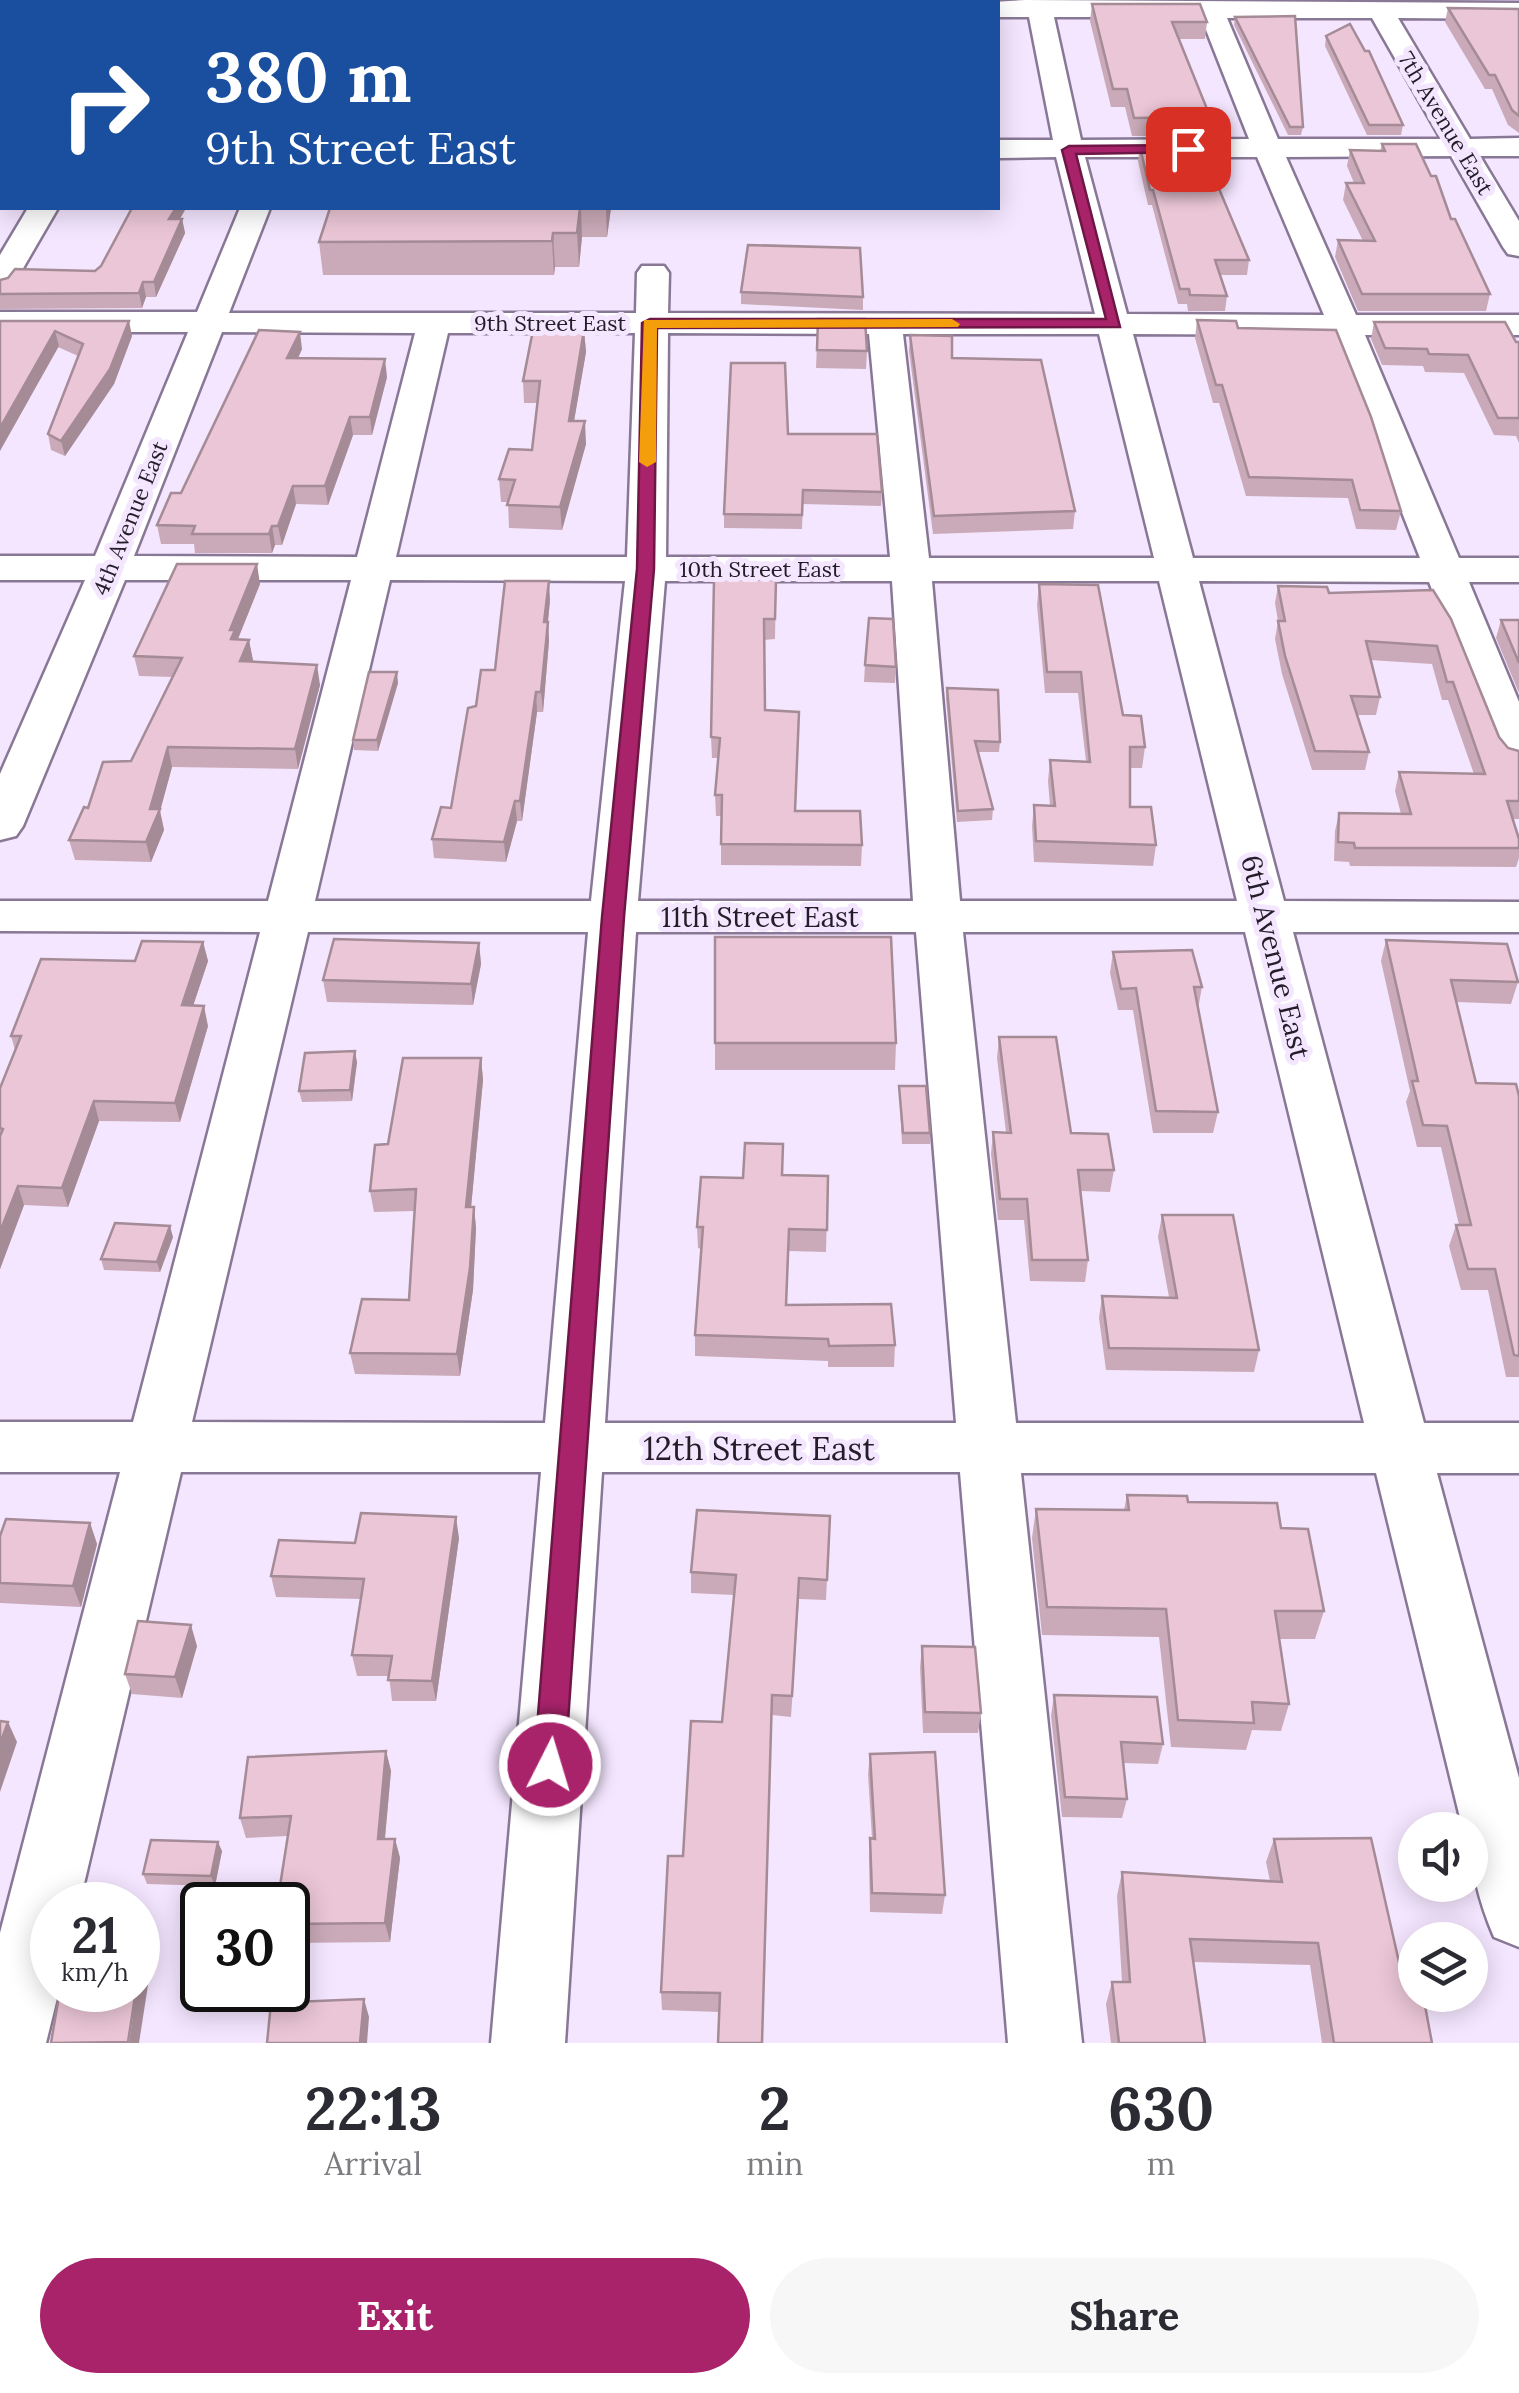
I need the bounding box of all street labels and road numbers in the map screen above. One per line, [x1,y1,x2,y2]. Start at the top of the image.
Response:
street label: 7th Avenue East [1392,46,1500,200]
street label: 9th Street East [474,309,627,337]
street label: 4th Avenue East [86,436,174,599]
street label: 10th Street East [679,555,841,583]
street label: 6th Avenue East [1233,851,1319,1063]
street label: 11th Street East [661,899,859,935]
street label: 12th Street East [643,1428,875,1469]

